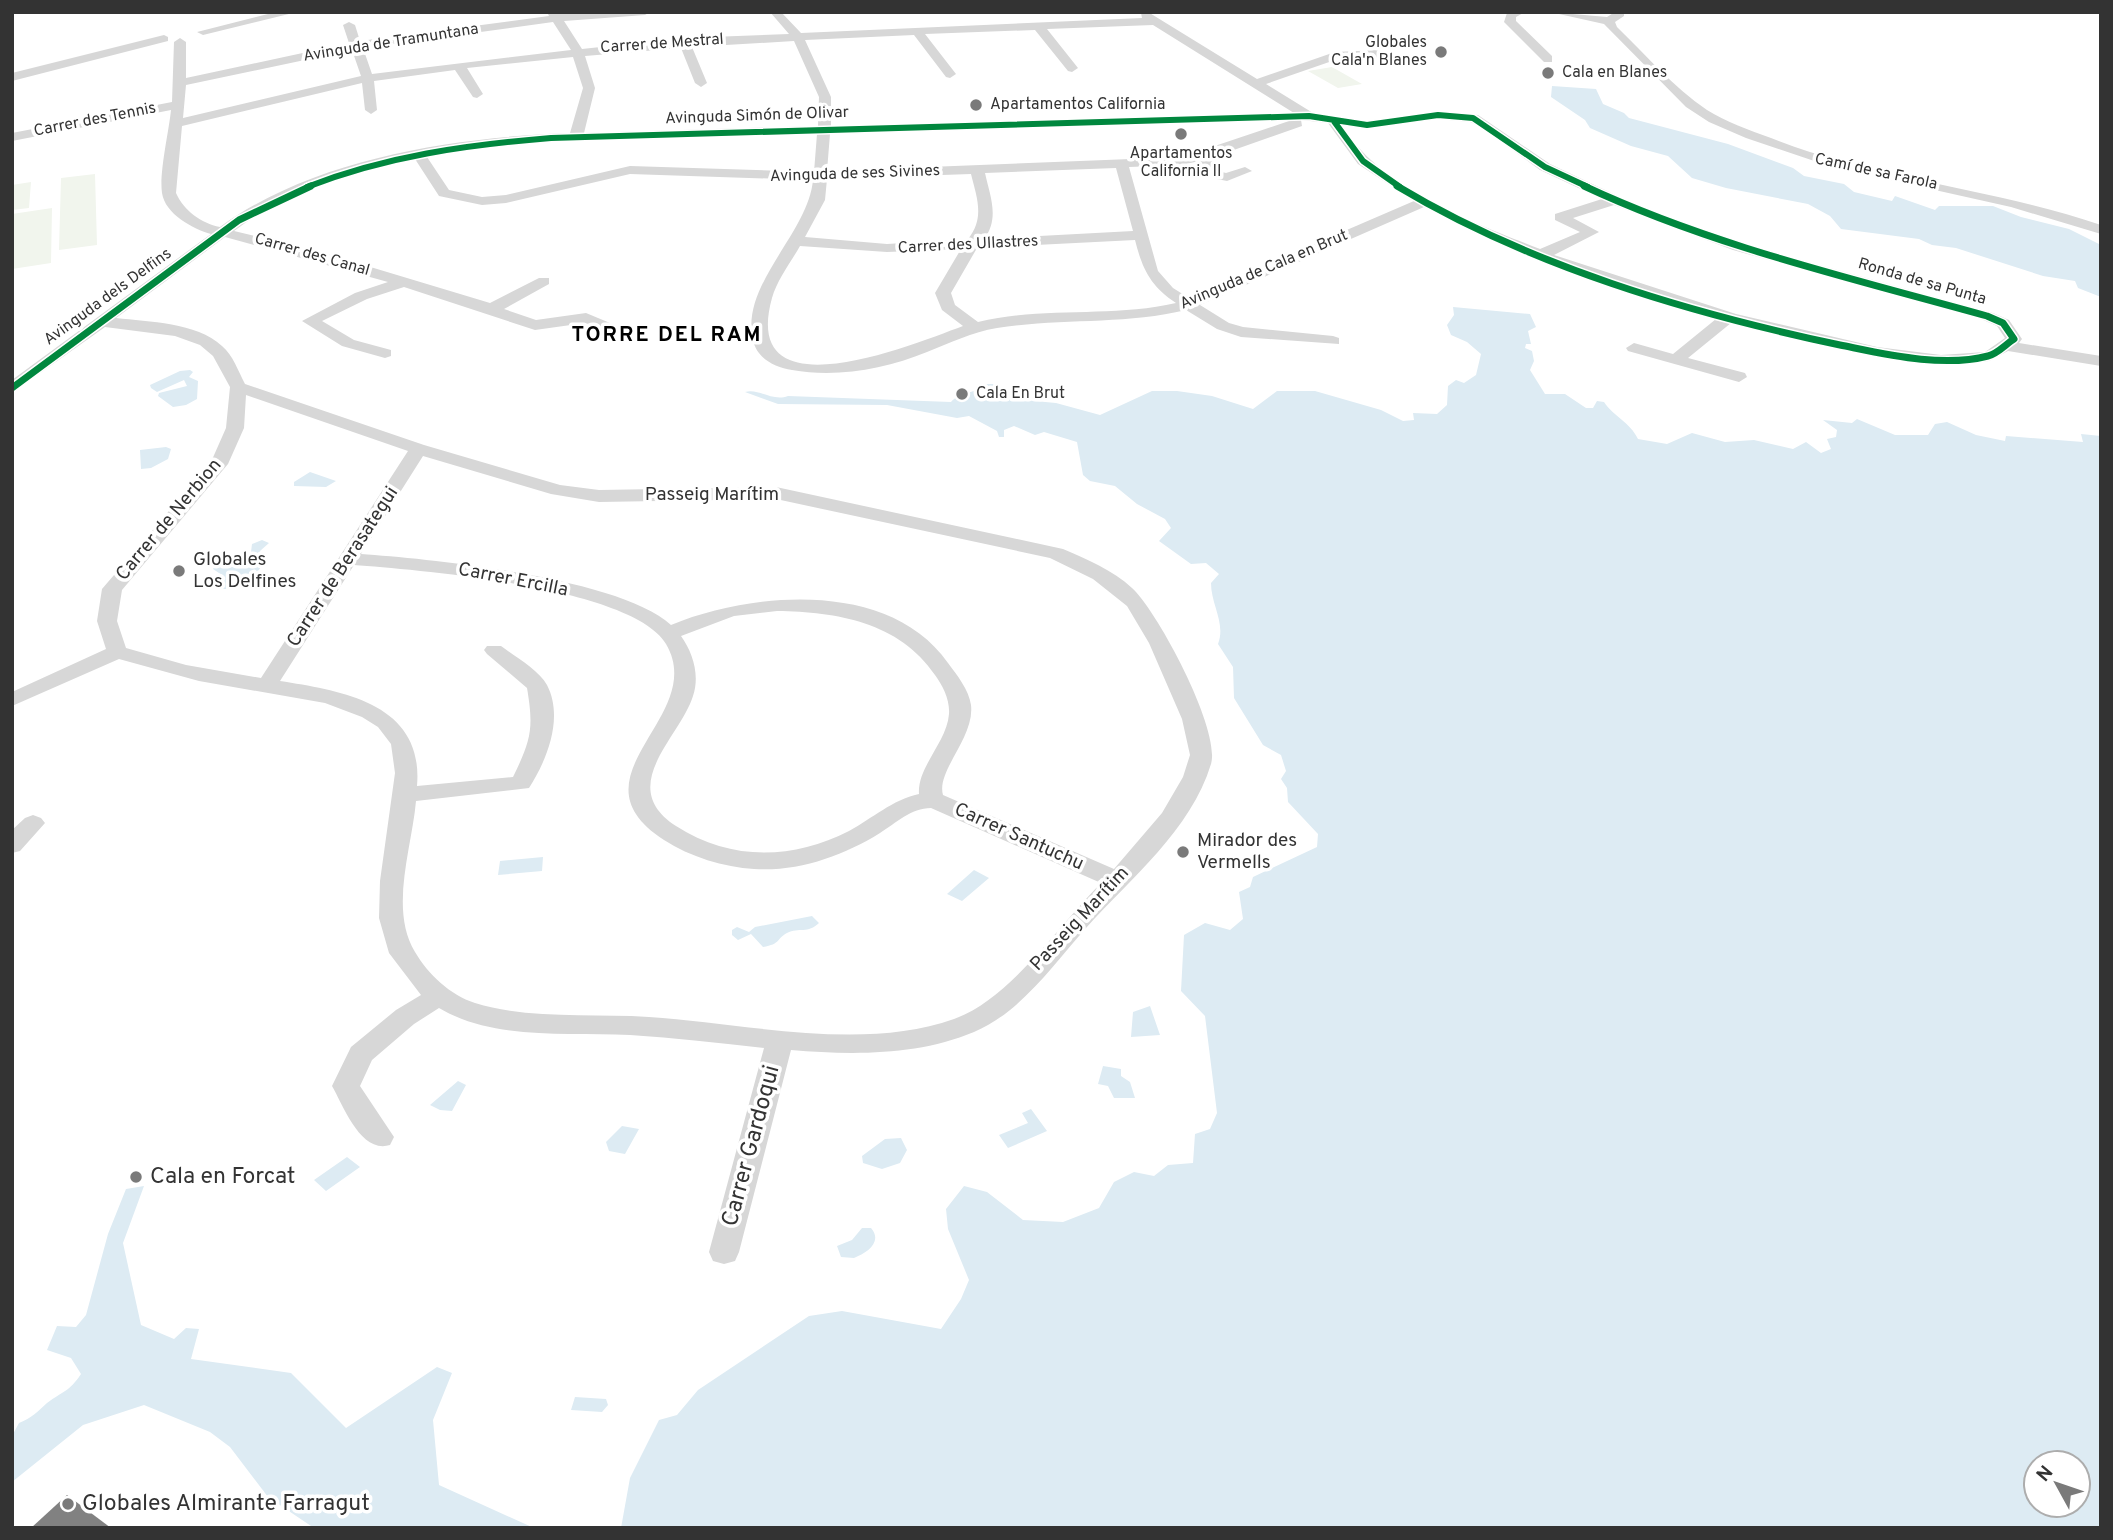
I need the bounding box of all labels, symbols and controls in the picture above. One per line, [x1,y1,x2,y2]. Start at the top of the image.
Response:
street label: Avinguda de Tramuntana [302,19,480,67]
street label: Carrer de Mestral [600,30,724,58]
place label: Globales Cala'n Blanes [1331,33,1427,71]
marker: Globales Cala'n Blanes [1433,44,1449,60]
place label: Cala en Blanes [1562,63,1667,83]
marker: Cala en Blanes [1540,65,1556,81]
place label: Apartamentos California [990,95,1165,115]
marker: Apartamentos California [968,97,984,113]
street label: Carrer des Tennis [32,98,158,142]
street label: Avinguda Simón de Olivar [665,103,849,129]
marker: Apartamentos California II [1173,126,1189,142]
place label: Apartamentos California II [1129,144,1233,182]
street label: Camí de sa Farola [1813,149,1939,195]
street label: Avinguda de ses Sivines [770,161,940,187]
street label: Avinguda de Cala en Brut [1177,226,1351,314]
street label: Carrer des Canal [252,229,372,281]
street label: Carrer des Ullastres [897,231,1039,259]
street label: Avinguda dels Delfins [40,244,176,350]
street label: Ronda de sa Punta [1856,254,1988,310]
district label: TORRE DEL RAM [571,322,763,349]
place label: Cala En Brut [976,384,1065,404]
marker: Cala En Brut [954,386,970,402]
street label: Carrer de Nerbion [111,454,227,586]
street label: Carrer de Berasategui [282,482,404,652]
street label: Passeig Marítim [645,483,779,507]
place label: Globales Los Delfines [193,548,296,594]
street label: Carrer Ercilla [456,558,570,602]
marker: Globales Los Delfines [171,563,187,579]
street label: Carrer Santuchu [951,798,1087,876]
place label: Mirador des Vermells [1197,829,1297,875]
marker: Mirador des Vermells [1175,844,1191,860]
street label: Passeig Marítim [1025,862,1135,976]
street label: Carrer Gardoqui [717,1062,787,1230]
place label: Cala en Forcat [150,1163,295,1192]
marker: Cala en Forcat [128,1169,144,1185]
north arrow [2022,1449,2092,1519]
text: N [2032,1461,2059,1487]
place label: Globales Almirante Farragut [82,1490,370,1519]
marker: Globales Almirante Farragut [60,1496,76,1512]

